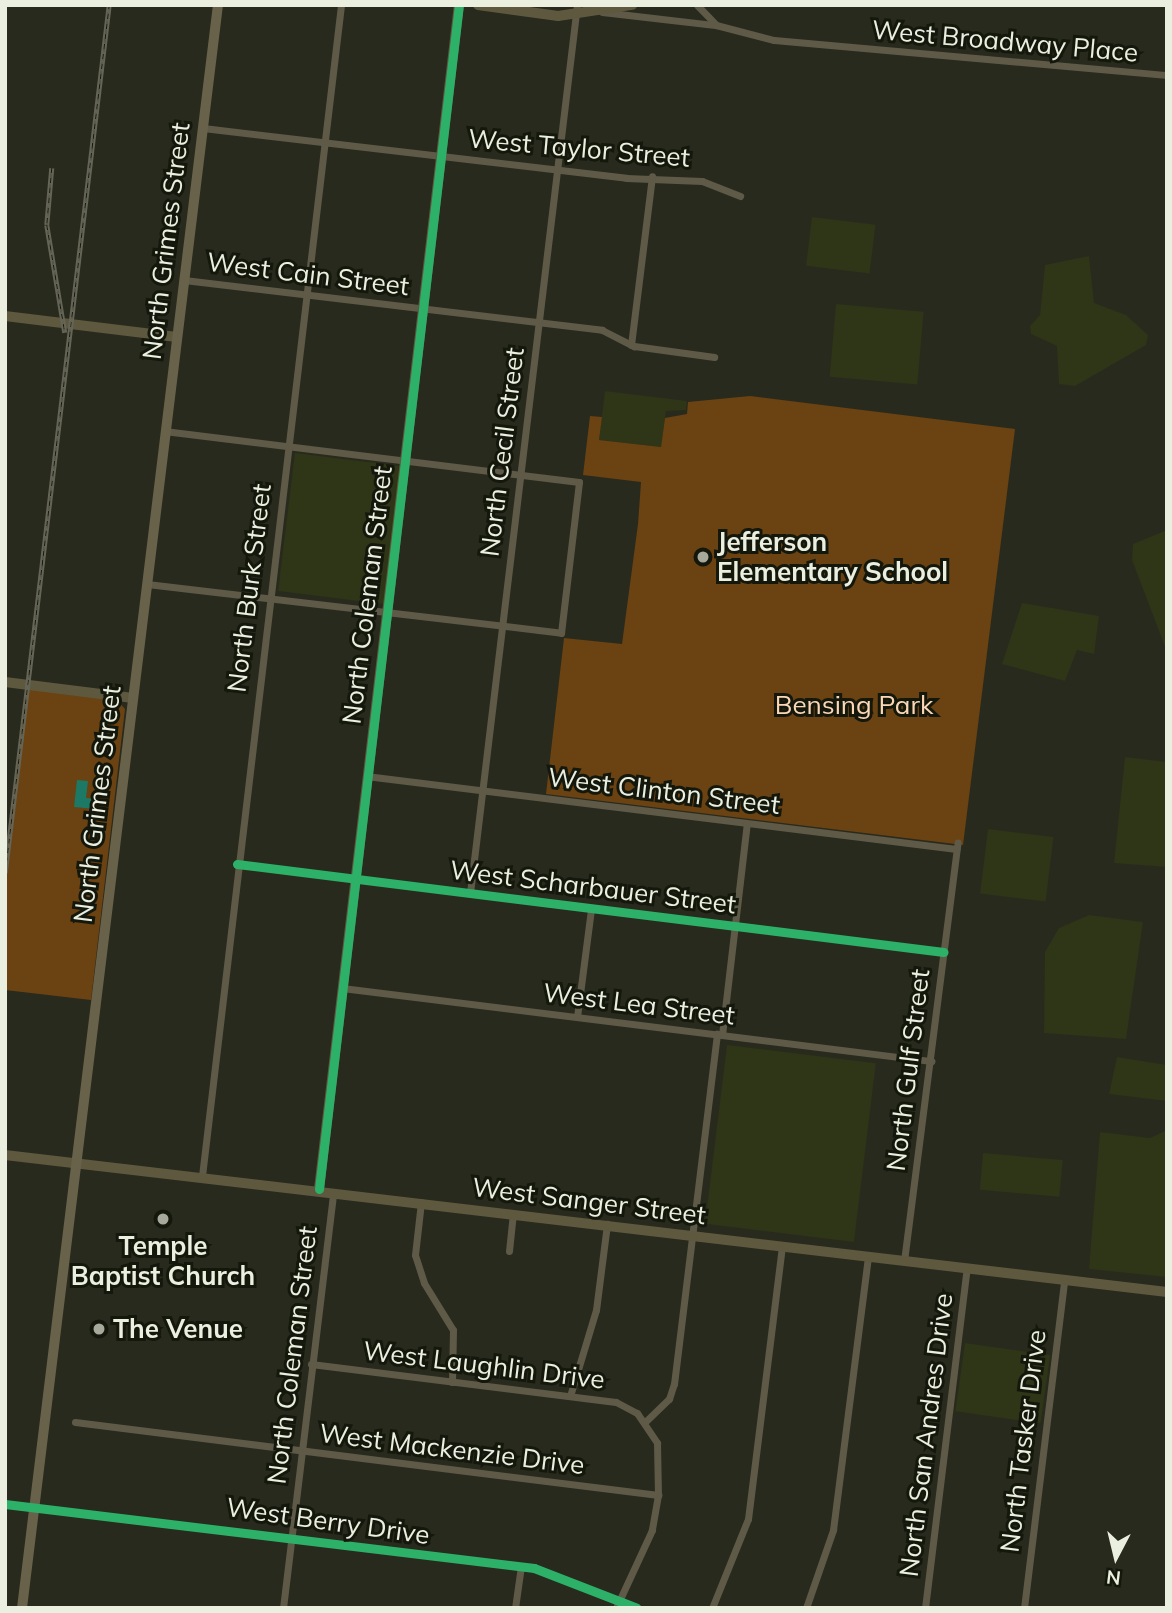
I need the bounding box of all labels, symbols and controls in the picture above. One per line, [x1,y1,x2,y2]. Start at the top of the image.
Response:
street label: West Broadway Place [871,14,1139,68]
street label: North Grimes Street [136,121,196,361]
street label: West Taylor Street [467,123,691,173]
street label: West Cain Street [205,246,411,302]
street label: North Cecil Street [474,346,530,558]
street label: North Coleman Street [336,464,398,726]
street label: North Burk Street [221,482,277,694]
place label: Jefferson Elementary School [717,526,948,588]
marker: Jefferson Elementary School [695,549,711,565]
street label: North Grimes Street [67,684,127,924]
park label: Bensing Park [775,689,933,721]
street label: West Clinton Street [546,761,782,821]
street label: West Scharbauer Street [448,854,738,920]
street label: North Gulf Street [880,967,936,1173]
street label: West Lea Street [541,977,737,1031]
street label: West Sanger Street [470,1171,708,1231]
marker: Temple Baptist Church [155,1211,171,1227]
street label: North Coleman Street [261,1224,323,1486]
place label: Temple Baptist Church [71,1230,255,1292]
street label: North San Andres Drive [893,1292,959,1578]
place label: The Venue [113,1313,243,1345]
marker: The Venue [91,1321,107,1337]
street label: North Tasker Drive [994,1328,1052,1554]
street label: West Laughlin Drive [361,1335,607,1395]
street label: West Mackenzie Drive [318,1417,586,1481]
street label: West Berry Drive [224,1491,432,1551]
north arrow [1081,1522,1151,1592]
text: N [1105,1565,1122,1591]

